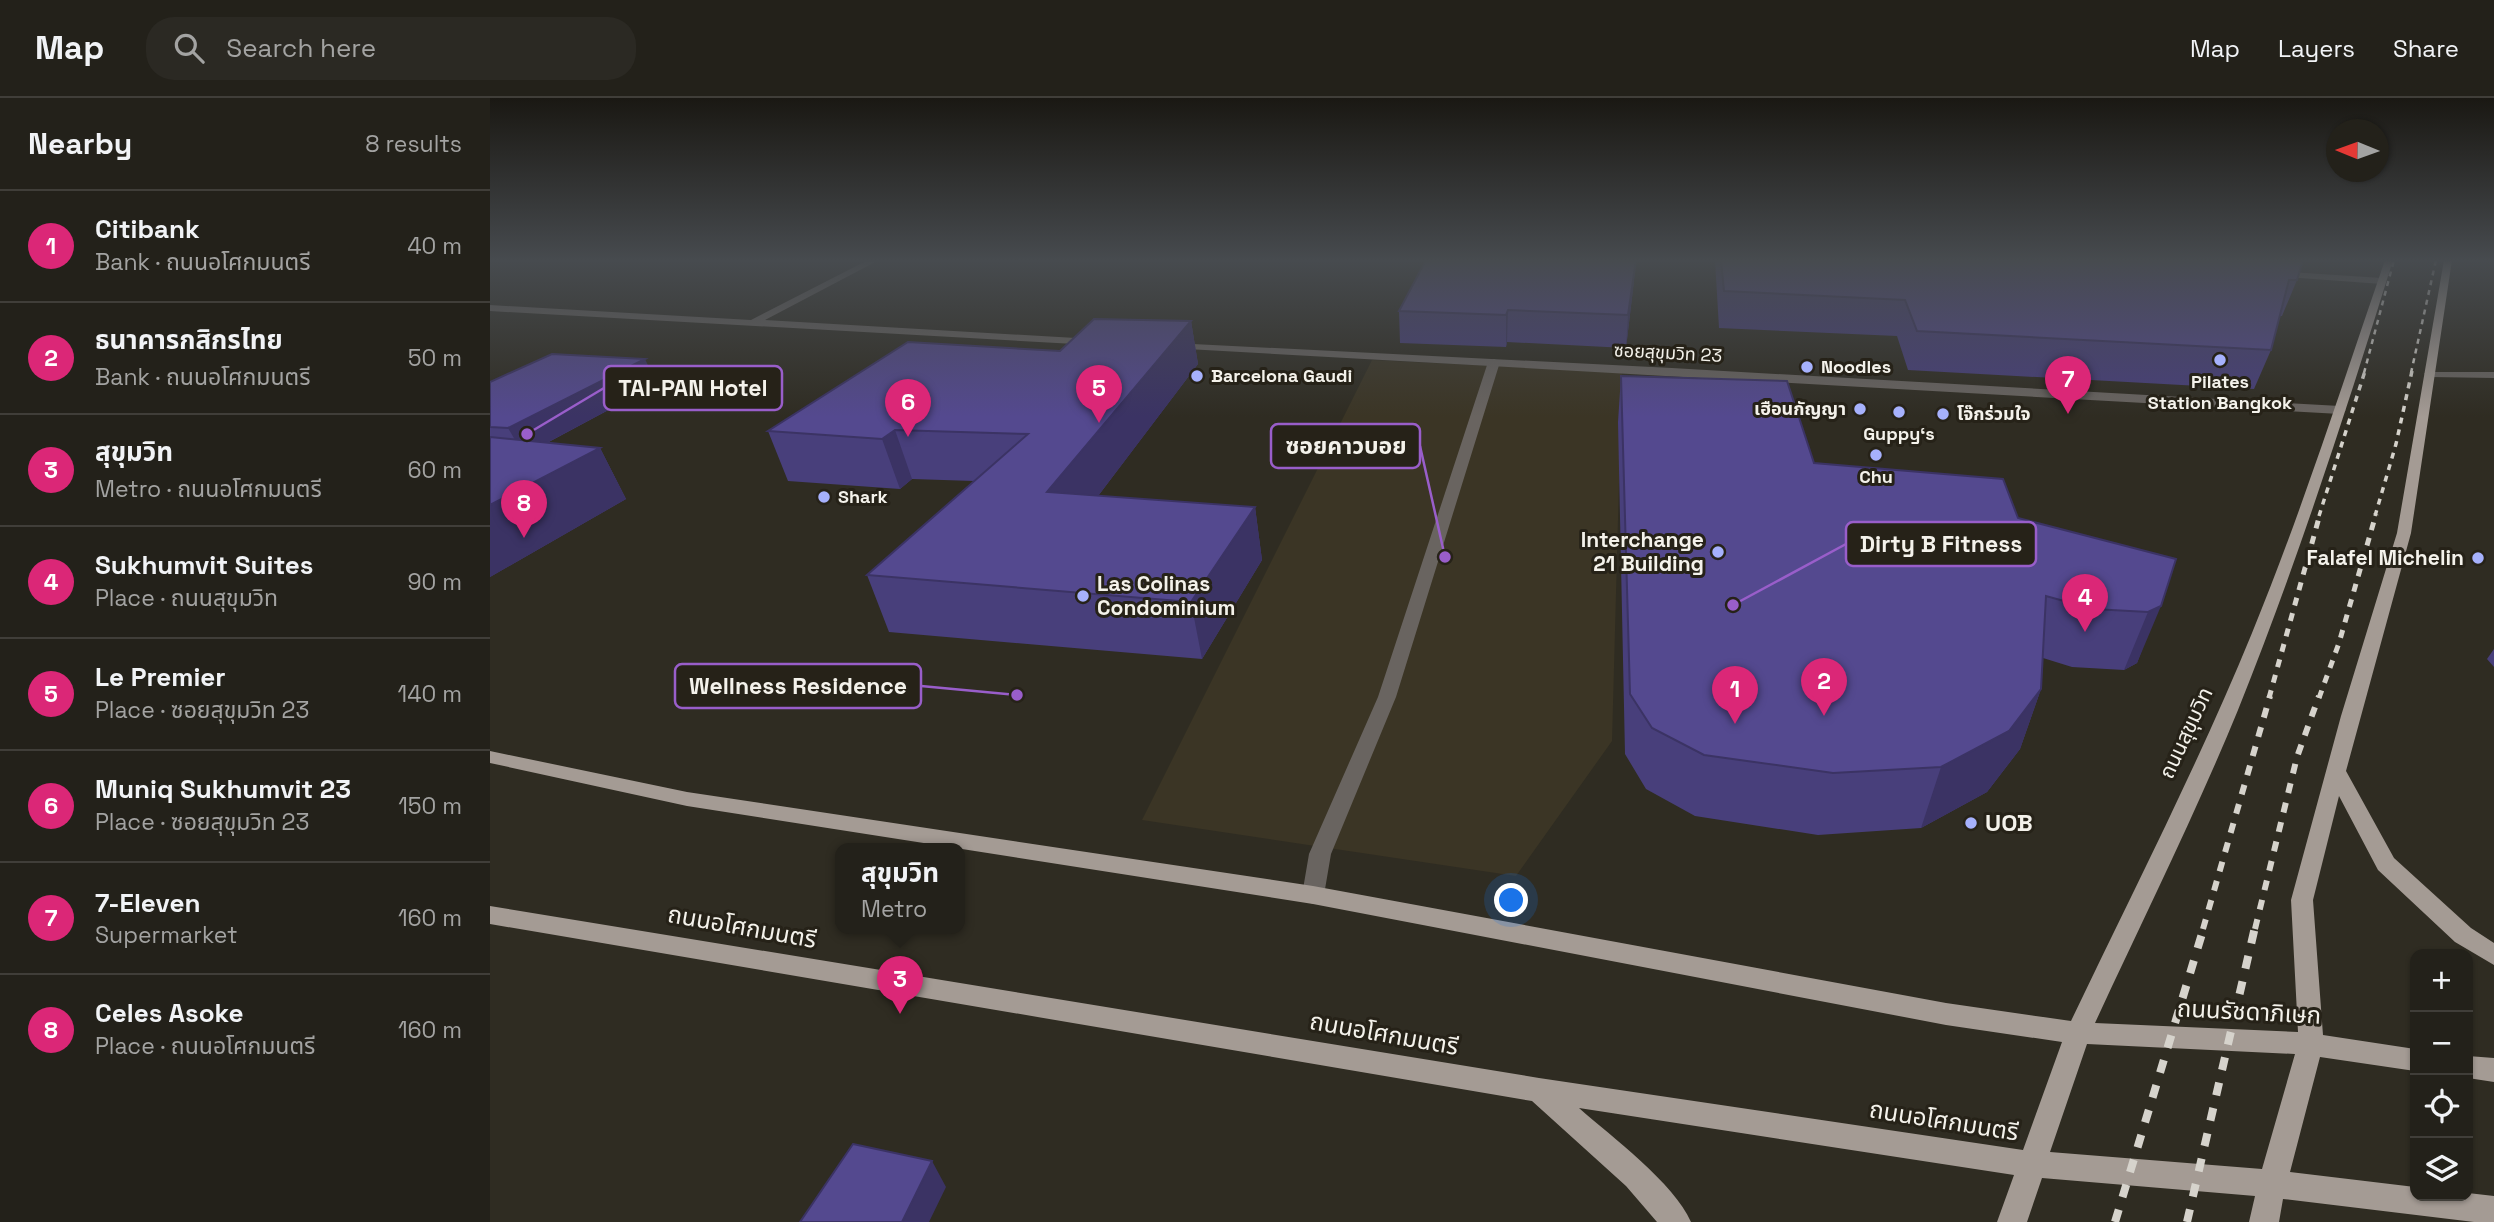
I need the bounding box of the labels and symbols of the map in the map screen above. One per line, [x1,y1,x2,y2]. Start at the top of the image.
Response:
north arrow [2326,119,2389,182]
street label: ซอยสุขุมวิท 23 [1613,338,1723,367]
marker: Pilates Station Bangkok [2212,352,2228,368]
place label: Noodles [1821,355,1891,378]
pin: 7 [2045,356,2091,414]
marker: Noodles [1799,359,1815,375]
place label: Barcelona Gaudi [1211,364,1352,387]
pin: 5 [1076,365,1122,423]
callout: TAI-PAN Hotel [604,366,782,410]
marker: Barcelona Gaudi [1189,368,1205,384]
place label: Pilates Station Bangkok [2148,370,2292,414]
text: TAI-PAN Hotel [618,373,768,403]
pin: 6 [885,379,931,437]
place label: เฮือนกัญญา [1754,397,1846,420]
marker: เฮือนกัญญา [1852,401,1868,417]
place label: โจ๊กร่วมใจ [1957,402,2031,425]
marker: Guppy‘s [1891,404,1907,420]
marker: โจ๊กร่วมใจ [1935,406,1951,422]
place label: Guppy‘s [1863,422,1935,445]
callout: ซอยคาวบอย [1271,424,1420,468]
text: ซอยคาวบอย [1285,431,1407,461]
marker: Chu [1868,447,1884,463]
place label: Chu [1859,465,1893,488]
pin: 8 [501,480,547,538]
place label: Shark [838,485,888,508]
marker: Shark [816,489,832,505]
callout: Dirty B Fitness [1846,522,2036,566]
place label: Interchange 21 Building [1581,526,1704,577]
text: Dirty B Fitness [1860,529,2022,559]
marker: Interchange 21 Building [1710,544,1726,560]
place label: Falafel Michelin [2306,544,2464,571]
marker: Falafel Michelin [2470,550,2486,566]
place label: Las Colinas Condominium [1097,570,1235,621]
pin: 4 [2062,574,2108,632]
marker: Las Colinas Condominium [1075,588,1091,604]
pin: 2 [1801,658,1847,716]
callout: Wellness Residence [675,664,921,708]
pin: 1 [1712,666,1758,724]
text: Wellness Residence [689,671,907,701]
street label: ถนนสุขุมวิท [2153,683,2218,783]
place label: UOB [1985,807,2033,838]
marker: UOB [1963,815,1979,831]
your location [1494,883,1528,917]
street label: ถนนอโศกมนตรี [665,898,819,955]
pin: 3 [877,956,923,1014]
street label: ถนนรัชดาภิเษก [2176,992,2322,1031]
street label: ถนนอโศกมนตรี [1307,1005,1461,1062]
street label: ถนนอโศกมนตรี [1867,1093,2021,1148]

